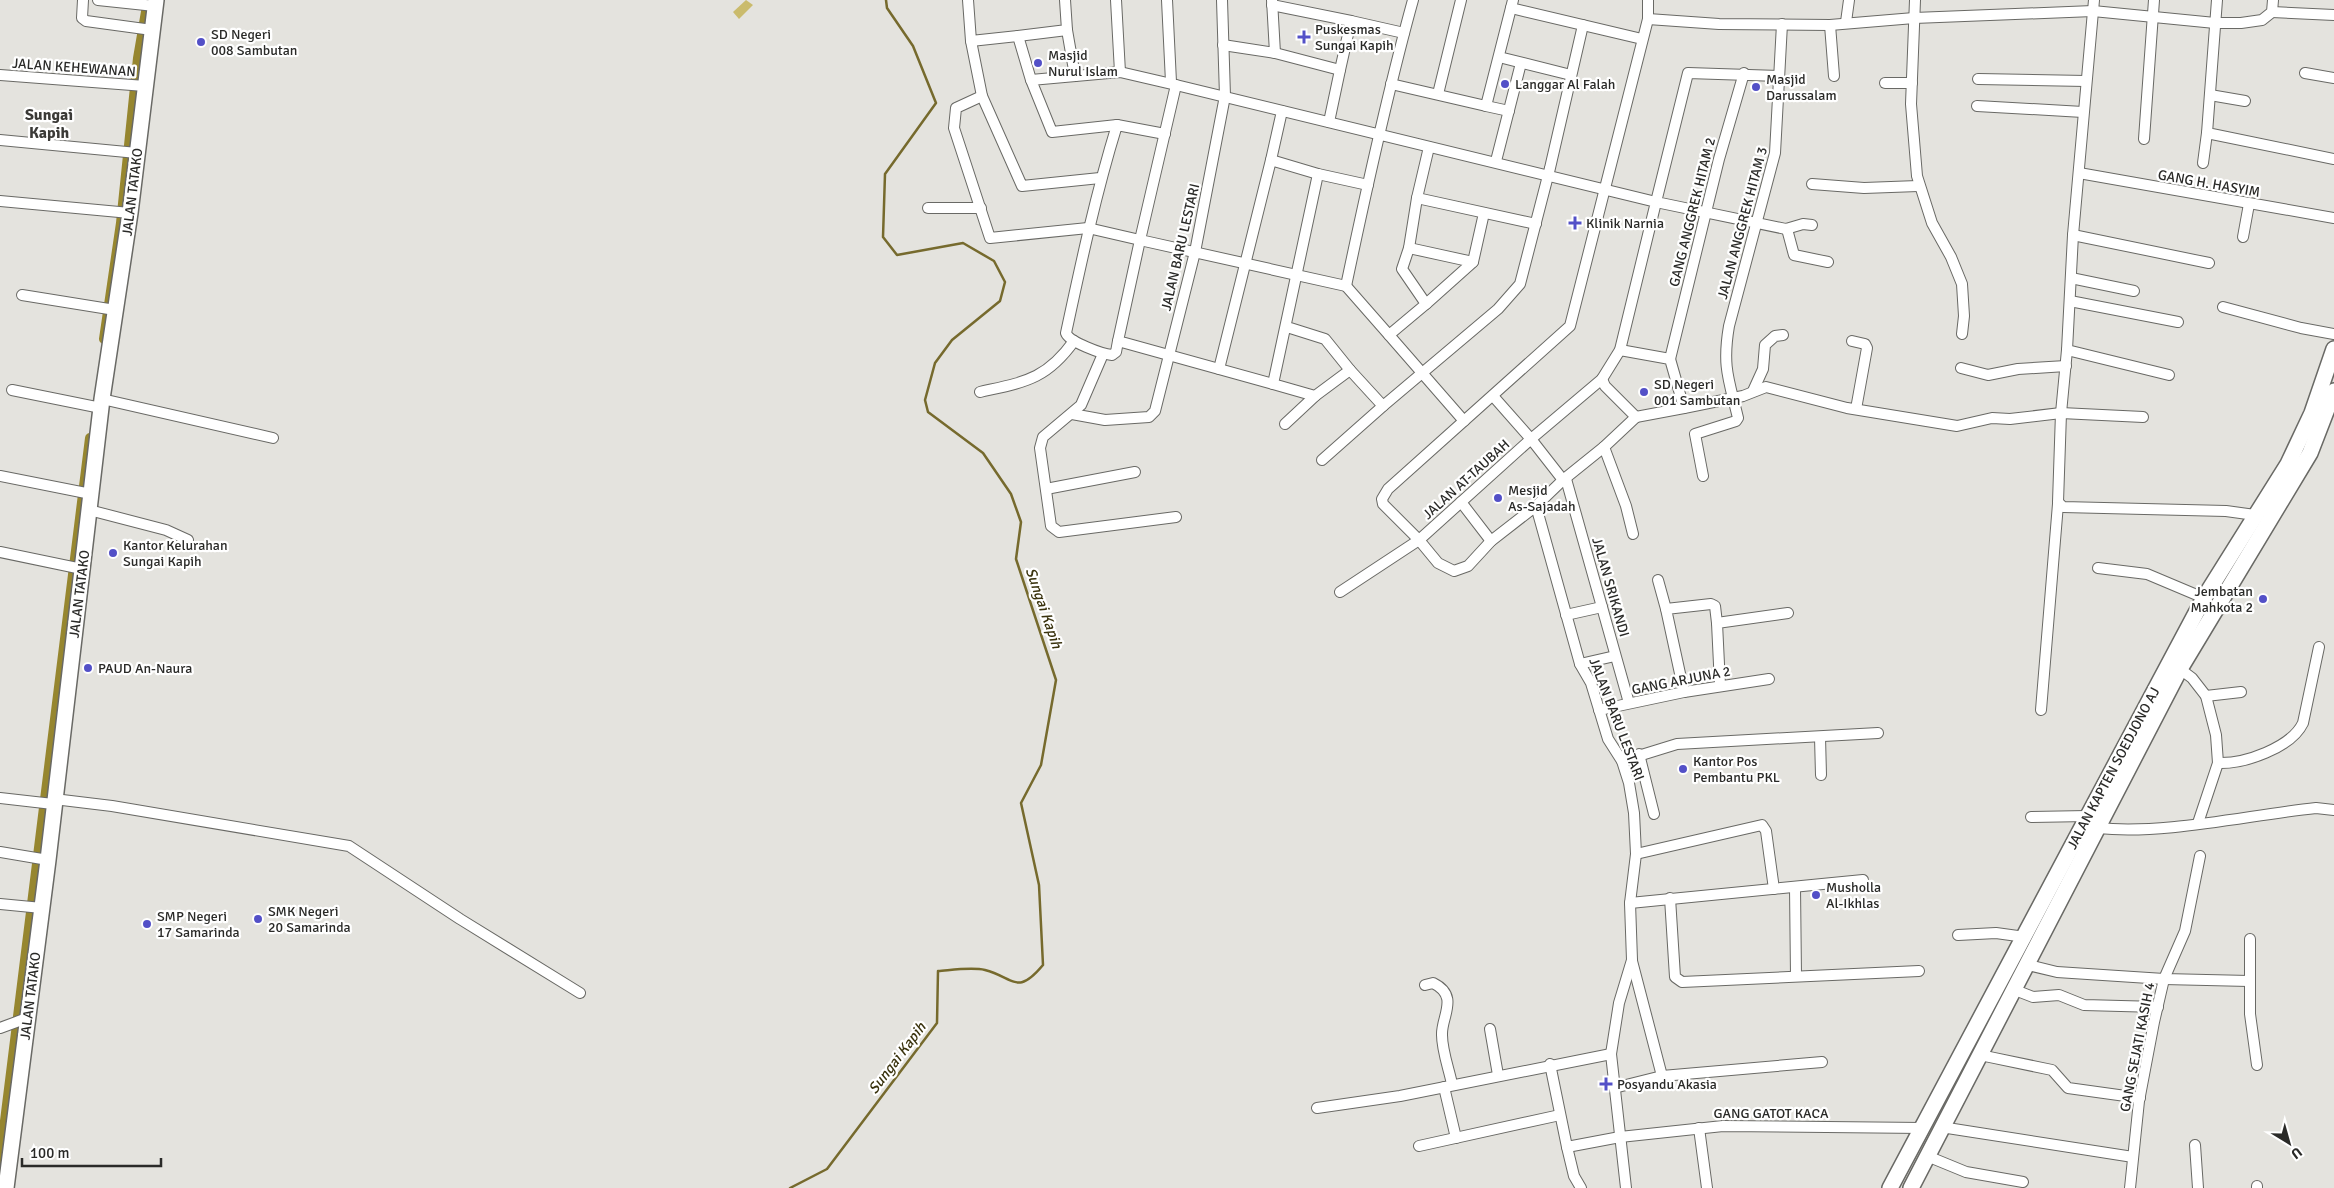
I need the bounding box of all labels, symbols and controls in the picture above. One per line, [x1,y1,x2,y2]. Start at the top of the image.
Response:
place label: Puskesmas Sungai Kapih [1315,21,1394,54]
place label: SD Negeri 008 Sambutan [211,26,297,59]
marker: Puskesmas Sungai Kapih [1297,30,1311,44]
marker: SD Negeri 008 Sambutan [195,36,207,48]
place label: Masjid Nurul Islam [1048,47,1118,80]
street label: JALAN KEHEWANAN [11,55,137,80]
marker: Masjid Nurul Islam [1032,57,1044,69]
place label: Masjid Darussalam [1766,71,1837,104]
place label: Langgar Al Falah [1515,76,1615,93]
marker: Langgar Al Falah [1499,78,1511,90]
marker: Masjid Darussalam [1750,81,1762,93]
district label: Sungai Kapih [25,105,73,143]
street label: GANG ANGGREK HITAM 2 [1666,136,1719,288]
street label: JALAN ANGGREK HITAM 3 [1714,145,1771,301]
street label: JALAN TATAKO [119,147,146,237]
street label: GANG H. HASYIM [2156,166,2261,201]
street label: JALAN BARU LESTARI [1158,182,1203,312]
place label: Klinik Narnia [1586,215,1664,232]
marker: Klinik Narnia [1568,216,1582,230]
place label: SD Negeri 001 Sambutan [1654,376,1740,409]
marker: SD Negeri 001 Sambutan [1638,386,1650,398]
street label: JALAN AT-TAUBAH [1419,436,1513,523]
place label: Mesjid As-Sajadah [1508,482,1576,515]
marker: Mesjid As-Sajadah [1492,492,1504,504]
street label: JALAN SRIKANDI [1588,535,1633,639]
place label: Kantor Kelurahan Sungai Kapih [123,537,228,570]
marker: Kantor Kelurahan Sungai Kapih [107,547,119,559]
street label: JALAN TATAKO [66,549,93,639]
water label: Sungai Kapih [1022,565,1067,652]
place label: Jembatan Mahkota 2 [2190,583,2253,616]
marker: Jembatan Mahkota 2 [2257,593,2269,605]
street label: JALAN BARU LESTARI [1585,655,1648,783]
place label: PAUD An-Naura [98,660,192,677]
marker: PAUD An-Naura [82,662,94,674]
street label: GANG ARJUNA 2 [1630,663,1732,698]
street label: JALAN KAPTEN SOEDJONO AJ [2063,684,2163,852]
place label: Kantor Pos Pembantu PKL [1693,753,1780,786]
marker: Kantor Pos Pembantu PKL [1677,763,1689,775]
place label: Musholla Al-Ikhlas [1826,879,1881,912]
marker: Musholla Al-Ikhlas [1810,889,1822,901]
place label: SMK Negeri 20 Samarinda [268,903,351,936]
place label: SMP Negeri 17 Samarinda [157,908,240,941]
marker: SMK Negeri 20 Samarinda [252,913,264,925]
marker: SMP Negeri 17 Samarinda [141,918,153,930]
street label: JALAN TATAKO [17,951,44,1041]
street label: GANG SEJATI KASIH 4 [2117,980,2158,1113]
water label: Sungai Kapih [864,1018,930,1097]
place label: Posyandu Akasia [1617,1076,1717,1093]
marker: Posyandu Akasia [1599,1077,1613,1091]
street label: GANG GATOT KACA [1714,1105,1829,1122]
north arrow [2264,1118,2314,1168]
scale bar [22,1136,161,1168]
text: U [2288,1143,2305,1163]
text: 100 m [30,1144,70,1162]

